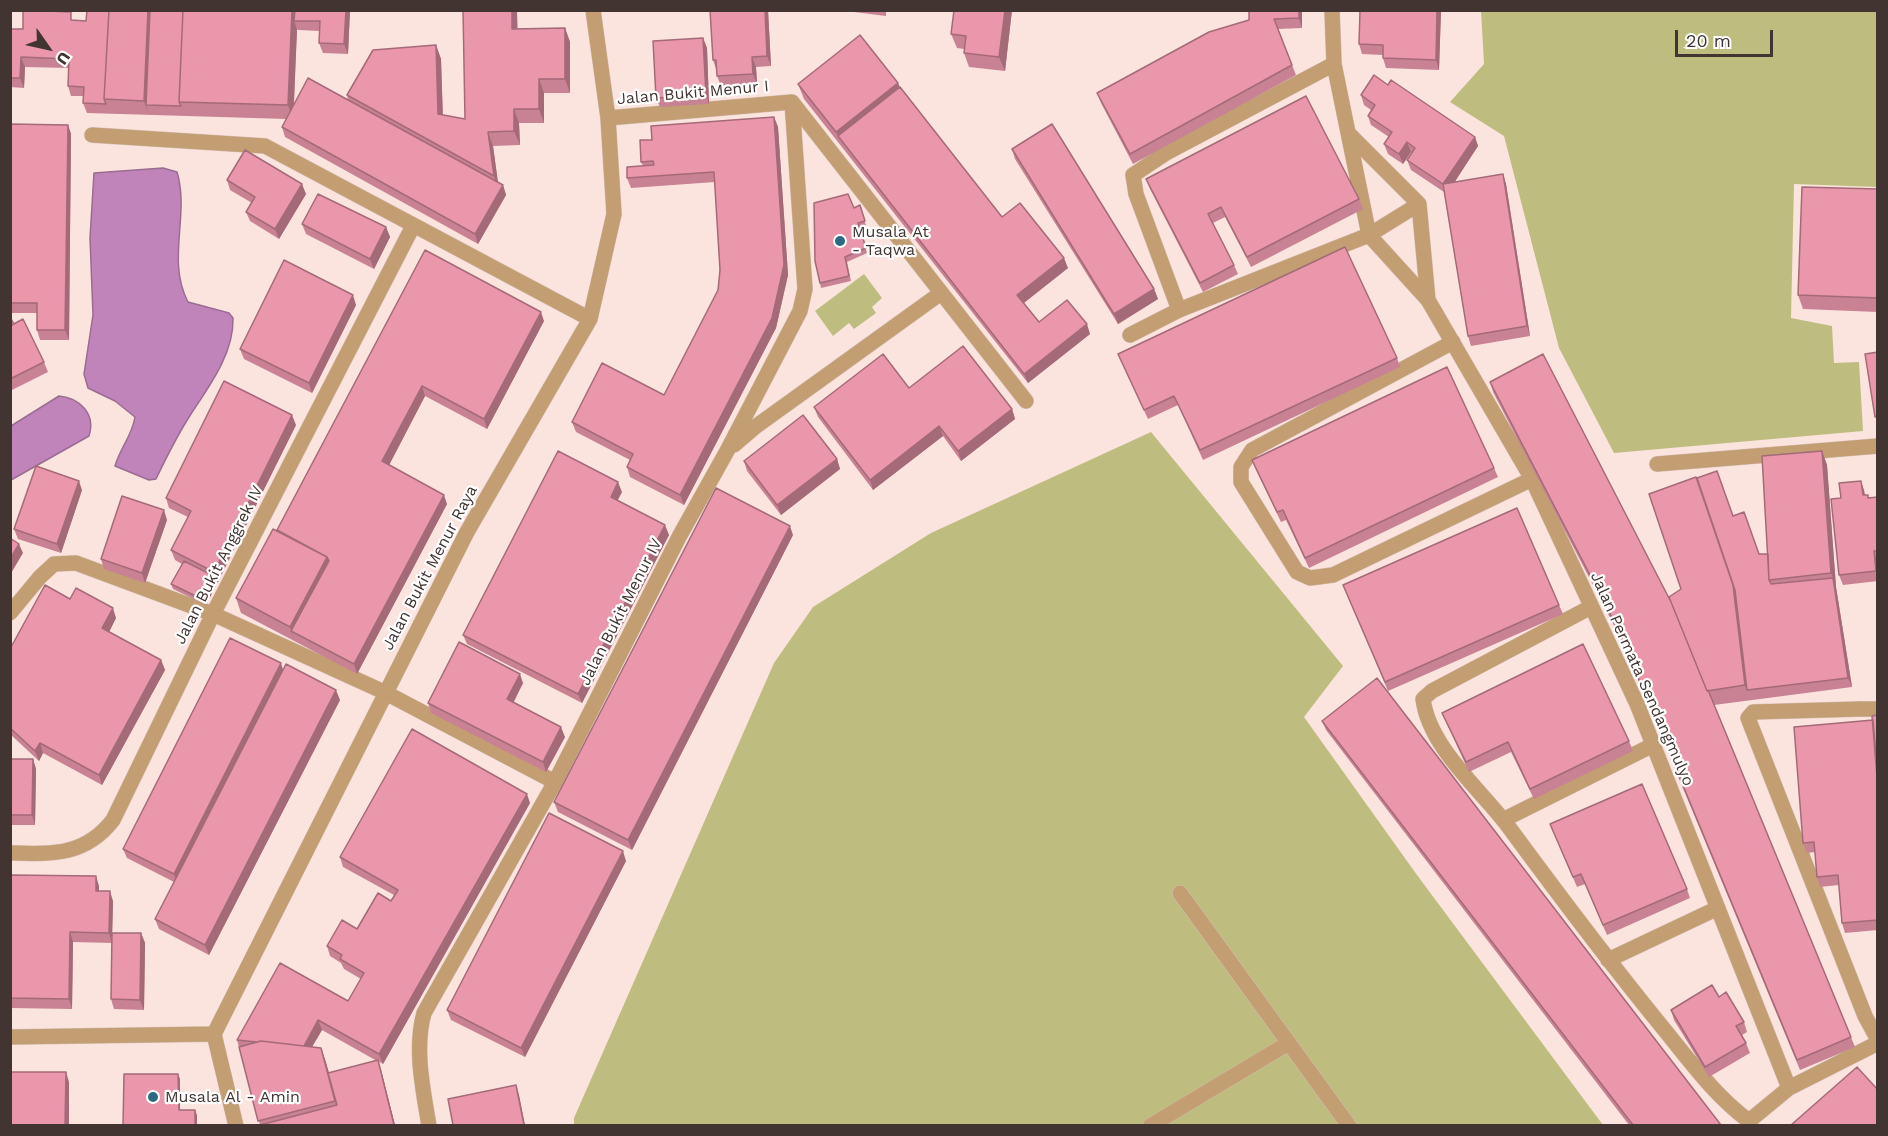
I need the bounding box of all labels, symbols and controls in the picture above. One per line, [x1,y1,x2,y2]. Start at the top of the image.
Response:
north arrow [18,18,78,78]
scale bar [1678,18,1776,56]
text: 20 m [1686,30,1731,51]
text: U [52,48,74,68]
street label: Jalan Bukit Menur I [616,77,770,109]
place label: Musala At - Taqwa [852,222,929,260]
marker: Musala At - Taqwa [833,234,847,248]
street label: Jalan Bukit Anggrek IV [171,482,267,648]
street label: Jalan Bukit Menur Raya [378,482,482,654]
street label: Jalan Bukit Menur IV [576,535,666,689]
street label: Jalan Permata Sendangmulyo [1586,569,1698,789]
place label: Musala Al - Amin [165,1087,300,1107]
marker: Musala Al - Amin [146,1090,160,1104]

